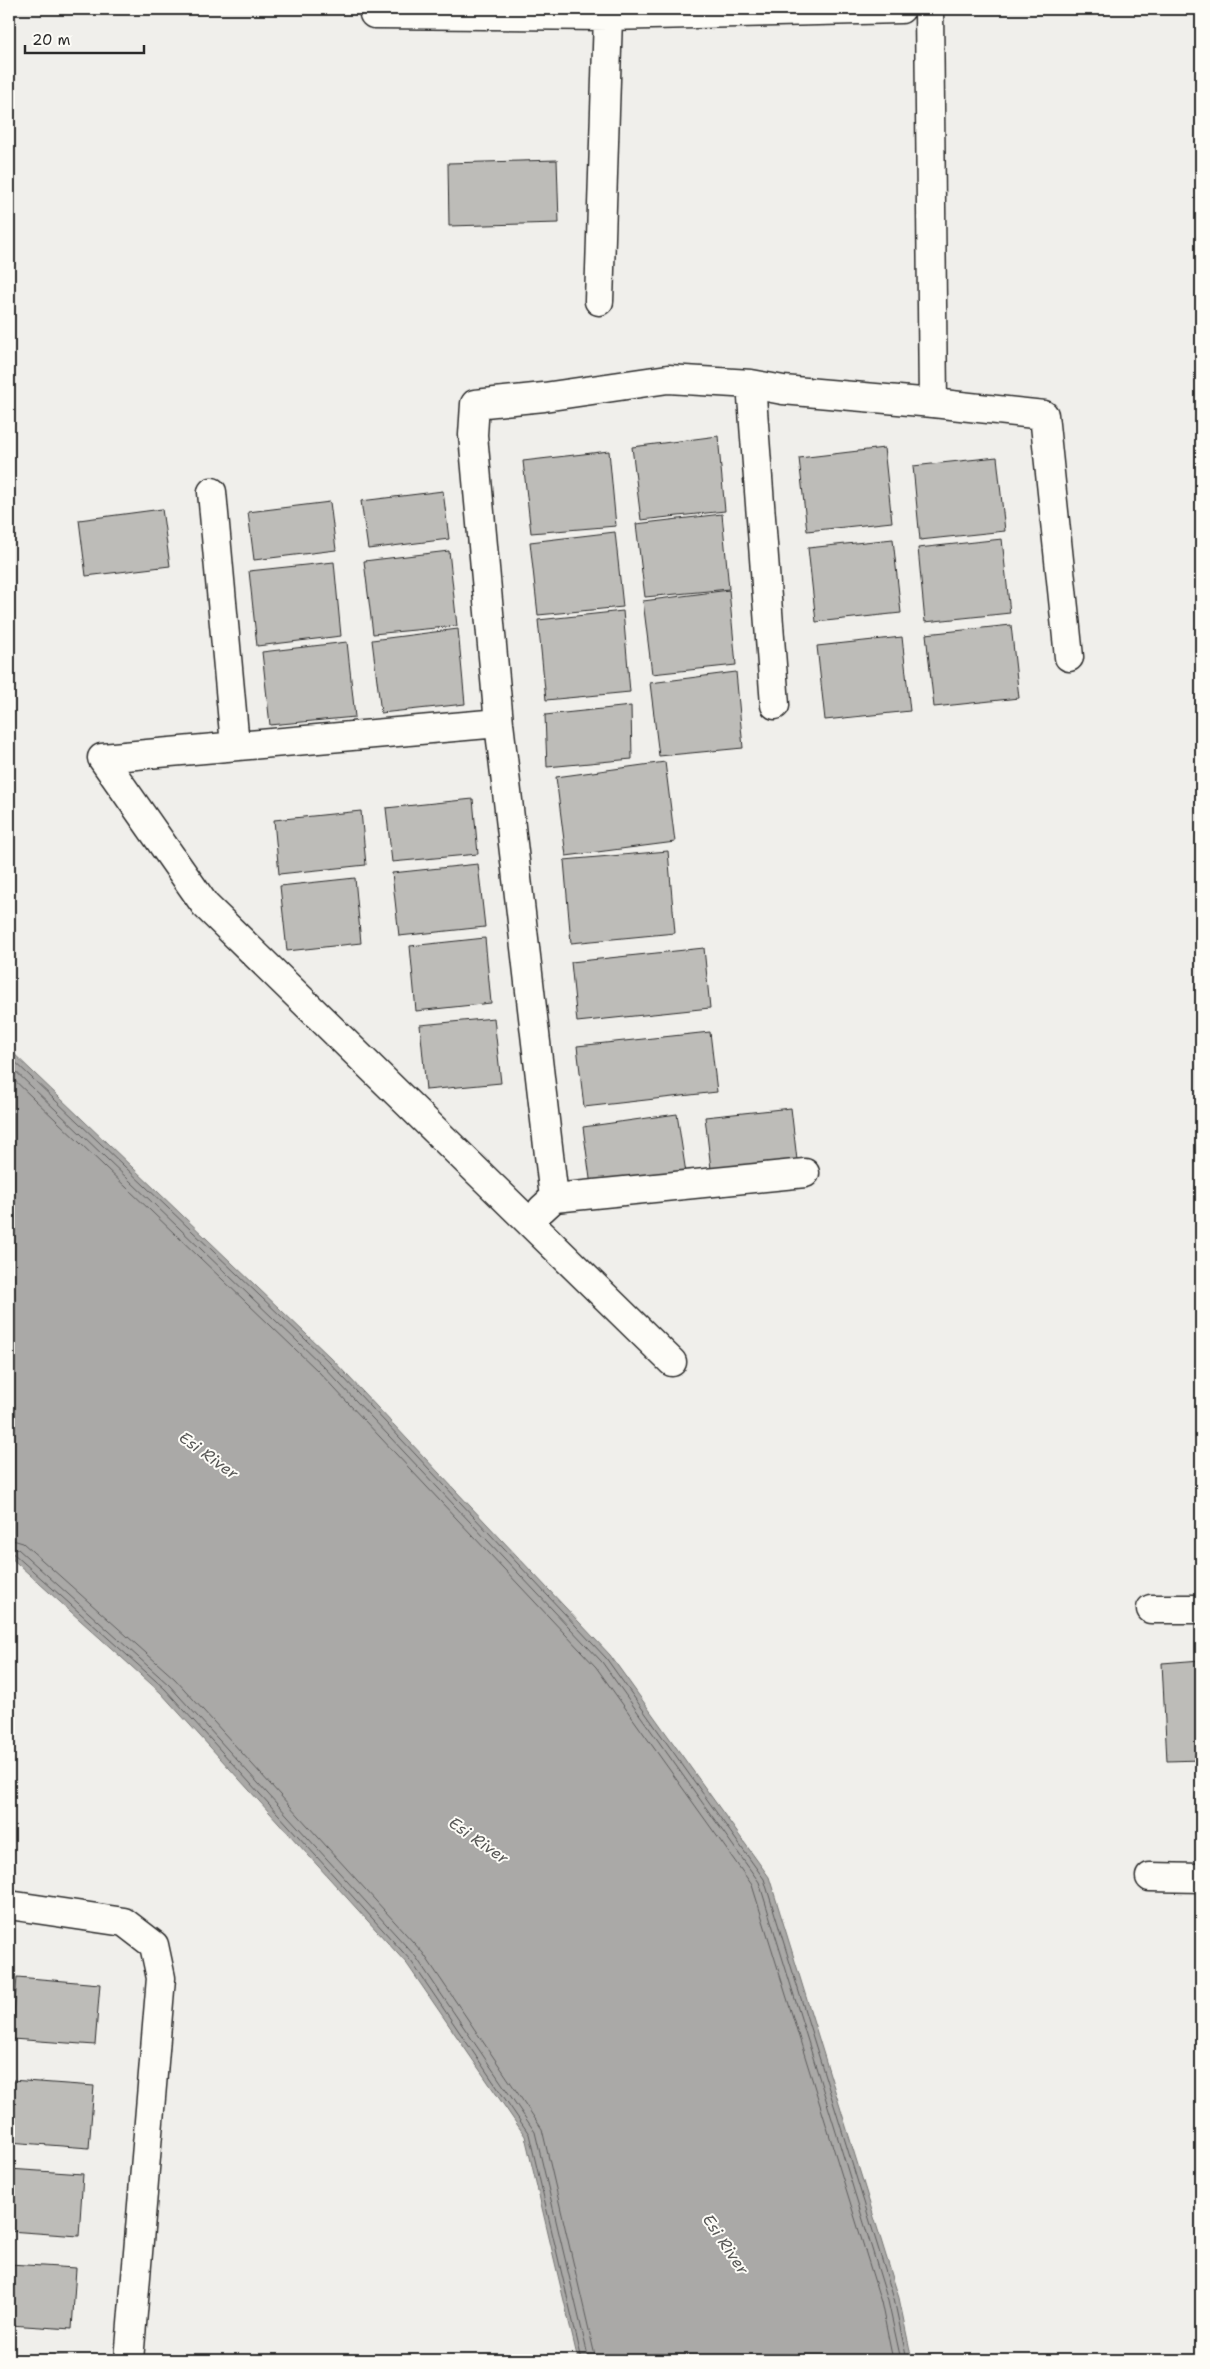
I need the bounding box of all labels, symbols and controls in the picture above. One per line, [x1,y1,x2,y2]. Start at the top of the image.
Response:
scale bar [25,22,144,54]
text: 20 m [32,30,71,50]
water label: Esi River [175,1427,243,1484]
water label: Esi River [445,1812,513,1869]
water label: Esi River [698,2210,754,2279]

